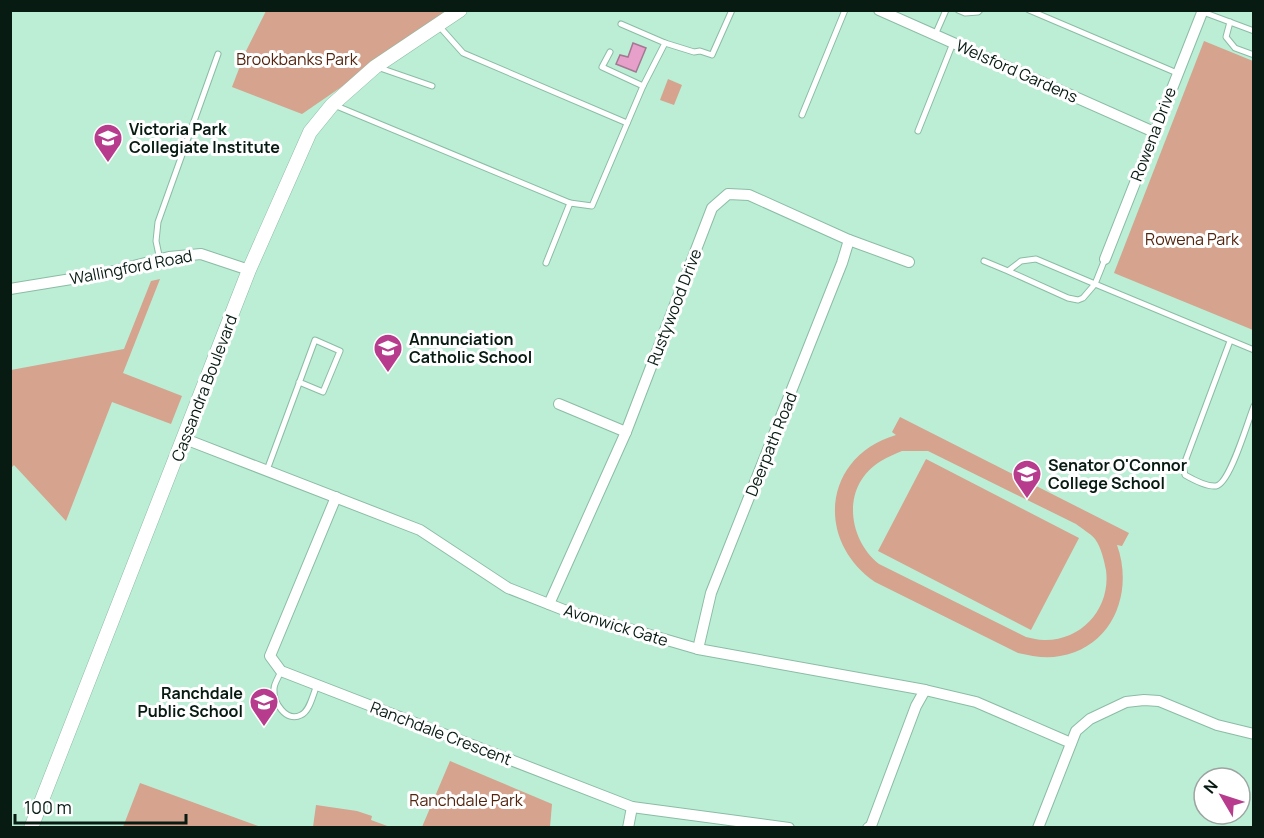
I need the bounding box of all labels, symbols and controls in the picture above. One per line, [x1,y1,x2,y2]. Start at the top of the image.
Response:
street label: Welsford Gardens [953,34,1081,108]
park label: Brookbanks Park [236,48,359,70]
street label: Rowena Drive [1125,84,1181,184]
place label: Victoria Park Collegiate Institute [129,118,280,158]
school or university icon: Victoria Park Collegiate Institute [92,122,124,164]
park label: Rowena Park [1145,228,1240,250]
street label: Wallingford Road [68,244,194,290]
street label: Rustywood Drive [642,245,706,369]
street label: Cassandra Boulevard [166,311,242,465]
place label: Annunciation Catholic School [409,328,532,368]
school or university icon: Annunciation Catholic School [372,332,404,374]
street label: Deerpath Road [740,389,802,499]
place label: Senator O'Connor College School [1048,454,1187,494]
school or university icon: Senator O'Connor College School [1011,458,1043,500]
street label: Avonwick Gate [561,599,671,651]
place label: Ranchdale Public School [138,682,243,722]
school or university icon: Ranchdale Public School [248,686,280,728]
street label: Ranchdale Crescent [367,696,515,770]
north arrow [1192,766,1252,826]
text: N [1198,775,1223,798]
scale bar [15,787,186,825]
park label: Ranchdale Park [409,789,524,811]
text: 100 m [24,795,72,819]

